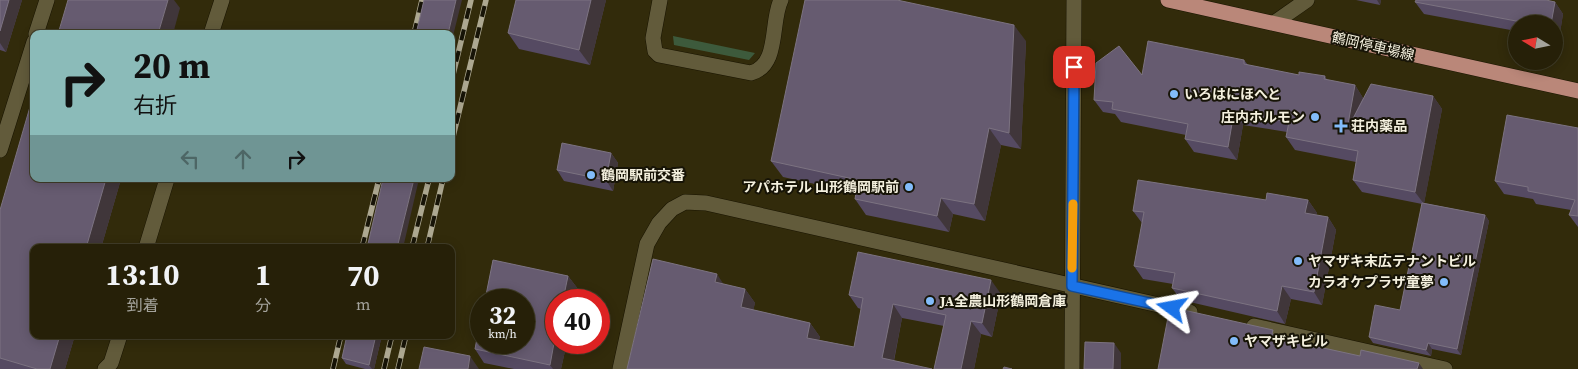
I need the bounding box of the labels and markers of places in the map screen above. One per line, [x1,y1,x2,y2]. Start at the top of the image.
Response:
pin [1053,46,1095,88]
place label: いろはにほへと [1184,84,1281,104]
marker: いろはにほへと [1168,88,1180,100]
place label: 庄内ホルモン [1221,107,1305,127]
marker: 庄内ホルモン [1309,111,1321,123]
place label: 荘内薬品 [1351,116,1407,136]
marker: 荘内薬品 [1335,120,1347,132]
place label: 鶴岡駅前交番 [601,165,685,185]
marker: 鶴岡駅前交番 [585,169,597,181]
place label: アパホテル 山形鶴岡駅前 [742,177,899,197]
marker: アパホテル 山形鶴岡駅前 [903,181,915,193]
place label: ヤマザキ末広テナントビル [1308,251,1476,271]
marker: ヤマザキ末広テナントビル [1292,255,1304,267]
place label: カラオケプラザ童夢 [1308,272,1434,292]
marker: カラオケプラザ童夢 [1438,276,1450,288]
place label: JA全農山形鶴岡倉庫 [939,291,1066,311]
marker: JA全農山形鶴岡倉庫 [924,295,936,307]
place label: ヤマザキビル [1244,331,1328,351]
marker: ヤマザキビル [1228,335,1240,347]

